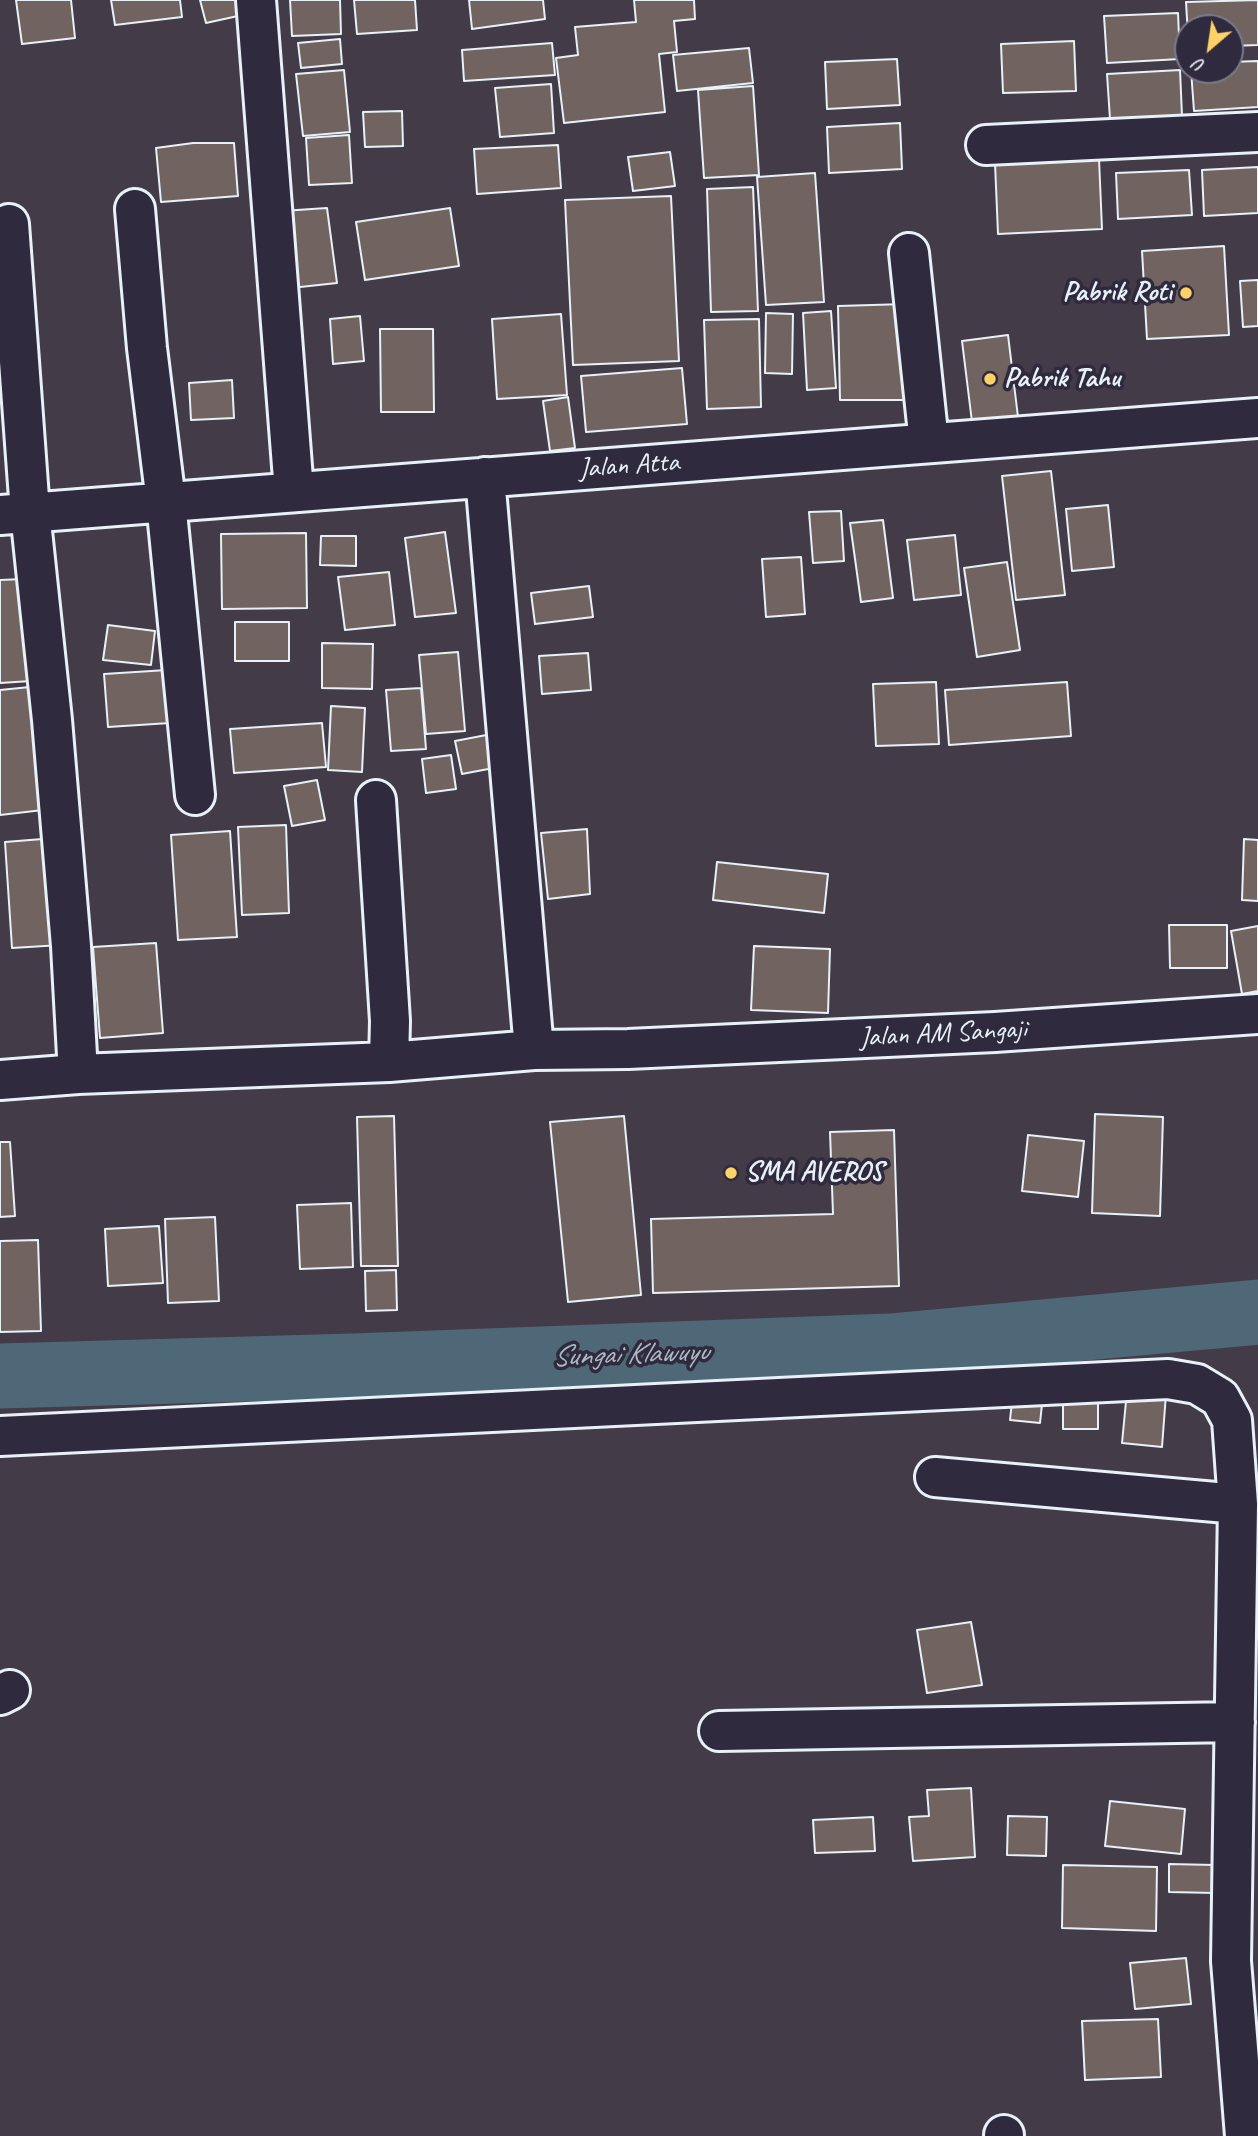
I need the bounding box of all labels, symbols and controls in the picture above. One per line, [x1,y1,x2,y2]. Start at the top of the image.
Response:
north arrow [1174,14,1244,84]
text: U [1190,53,1210,78]
place label: Pabrik Roti [1062,276,1172,310]
marker: Pabrik Roti [1178,285,1194,301]
place label: Pabrik Tahu [1004,362,1120,396]
marker: Pabrik Tahu [982,371,998,387]
street label: Jalan Atta [578,446,680,486]
street label: Jalan AM Sangaji [859,1013,1027,1055]
place label: SMA AVEROS [745,1156,883,1190]
marker: SMA AVEROS [723,1165,739,1181]
water label: Sungai Klawuyu [552,1334,708,1376]

